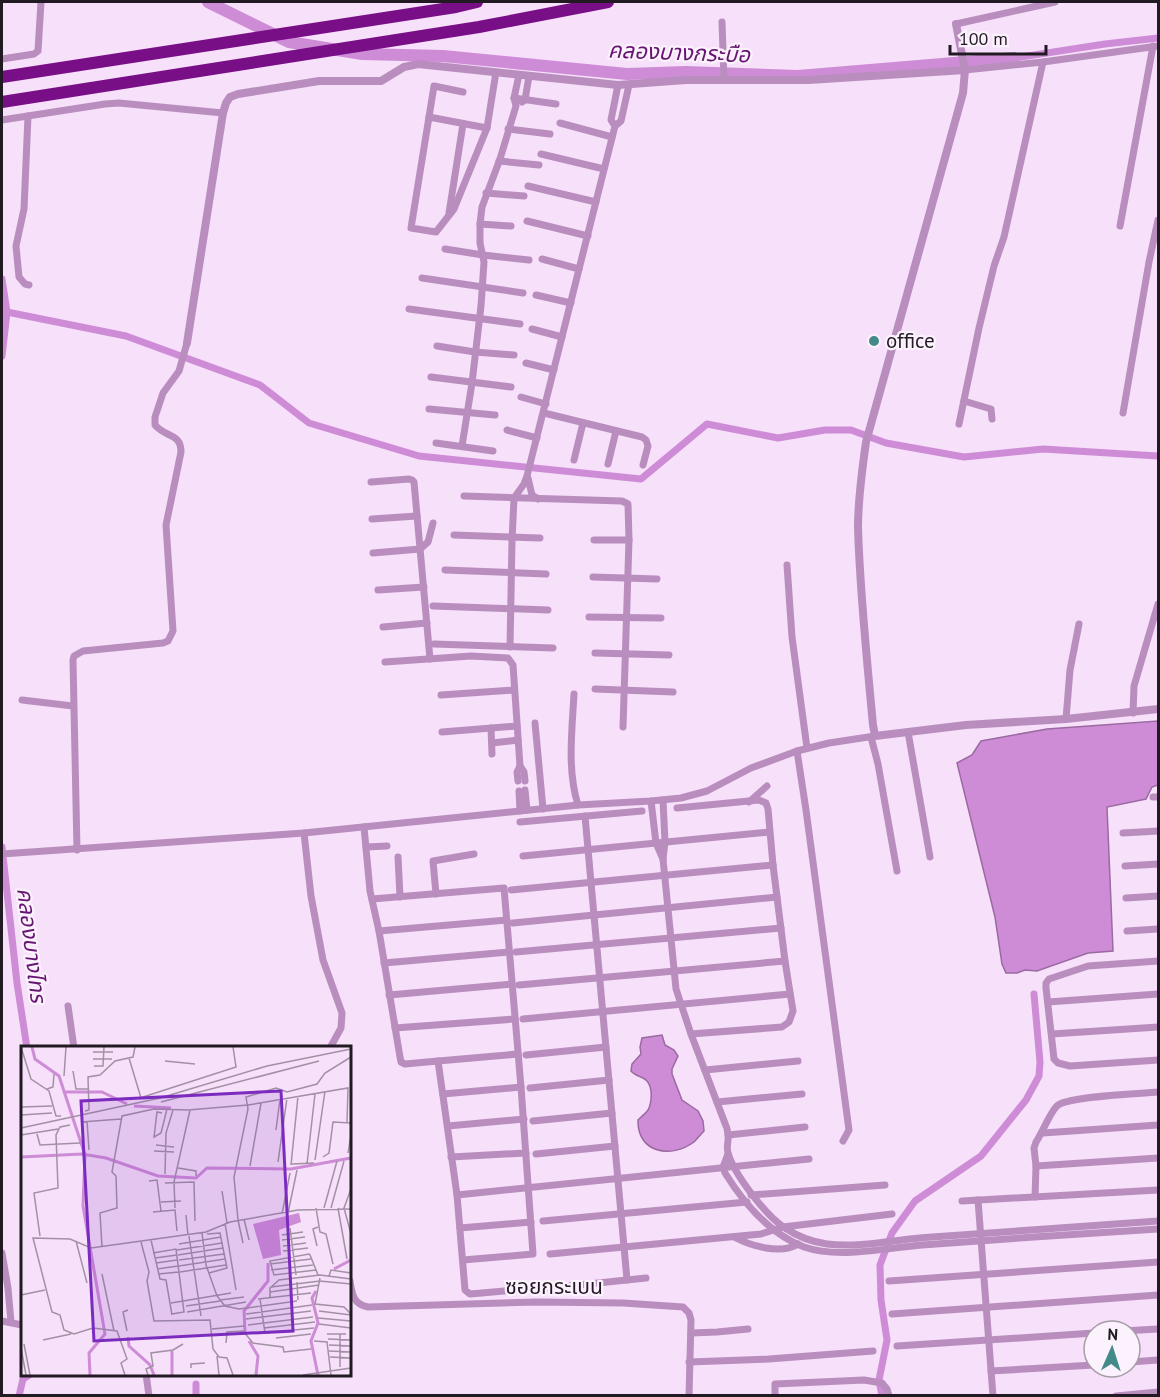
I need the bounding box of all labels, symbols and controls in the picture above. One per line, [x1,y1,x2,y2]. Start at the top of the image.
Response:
scale bar [950,18,1046,56]
text: 100 m [959,27,1008,50]
water label: คลองบางกระบือ [608,36,752,69]
place label: office [886,327,935,354]
marker: office [867,334,881,348]
water label: คลองบางไทร [11,886,53,1006]
inset map [21,1046,351,1376]
street label: ซอยกระเบน [505,1273,603,1300]
north arrow [1082,1319,1142,1379]
text: N [1107,1324,1119,1344]

